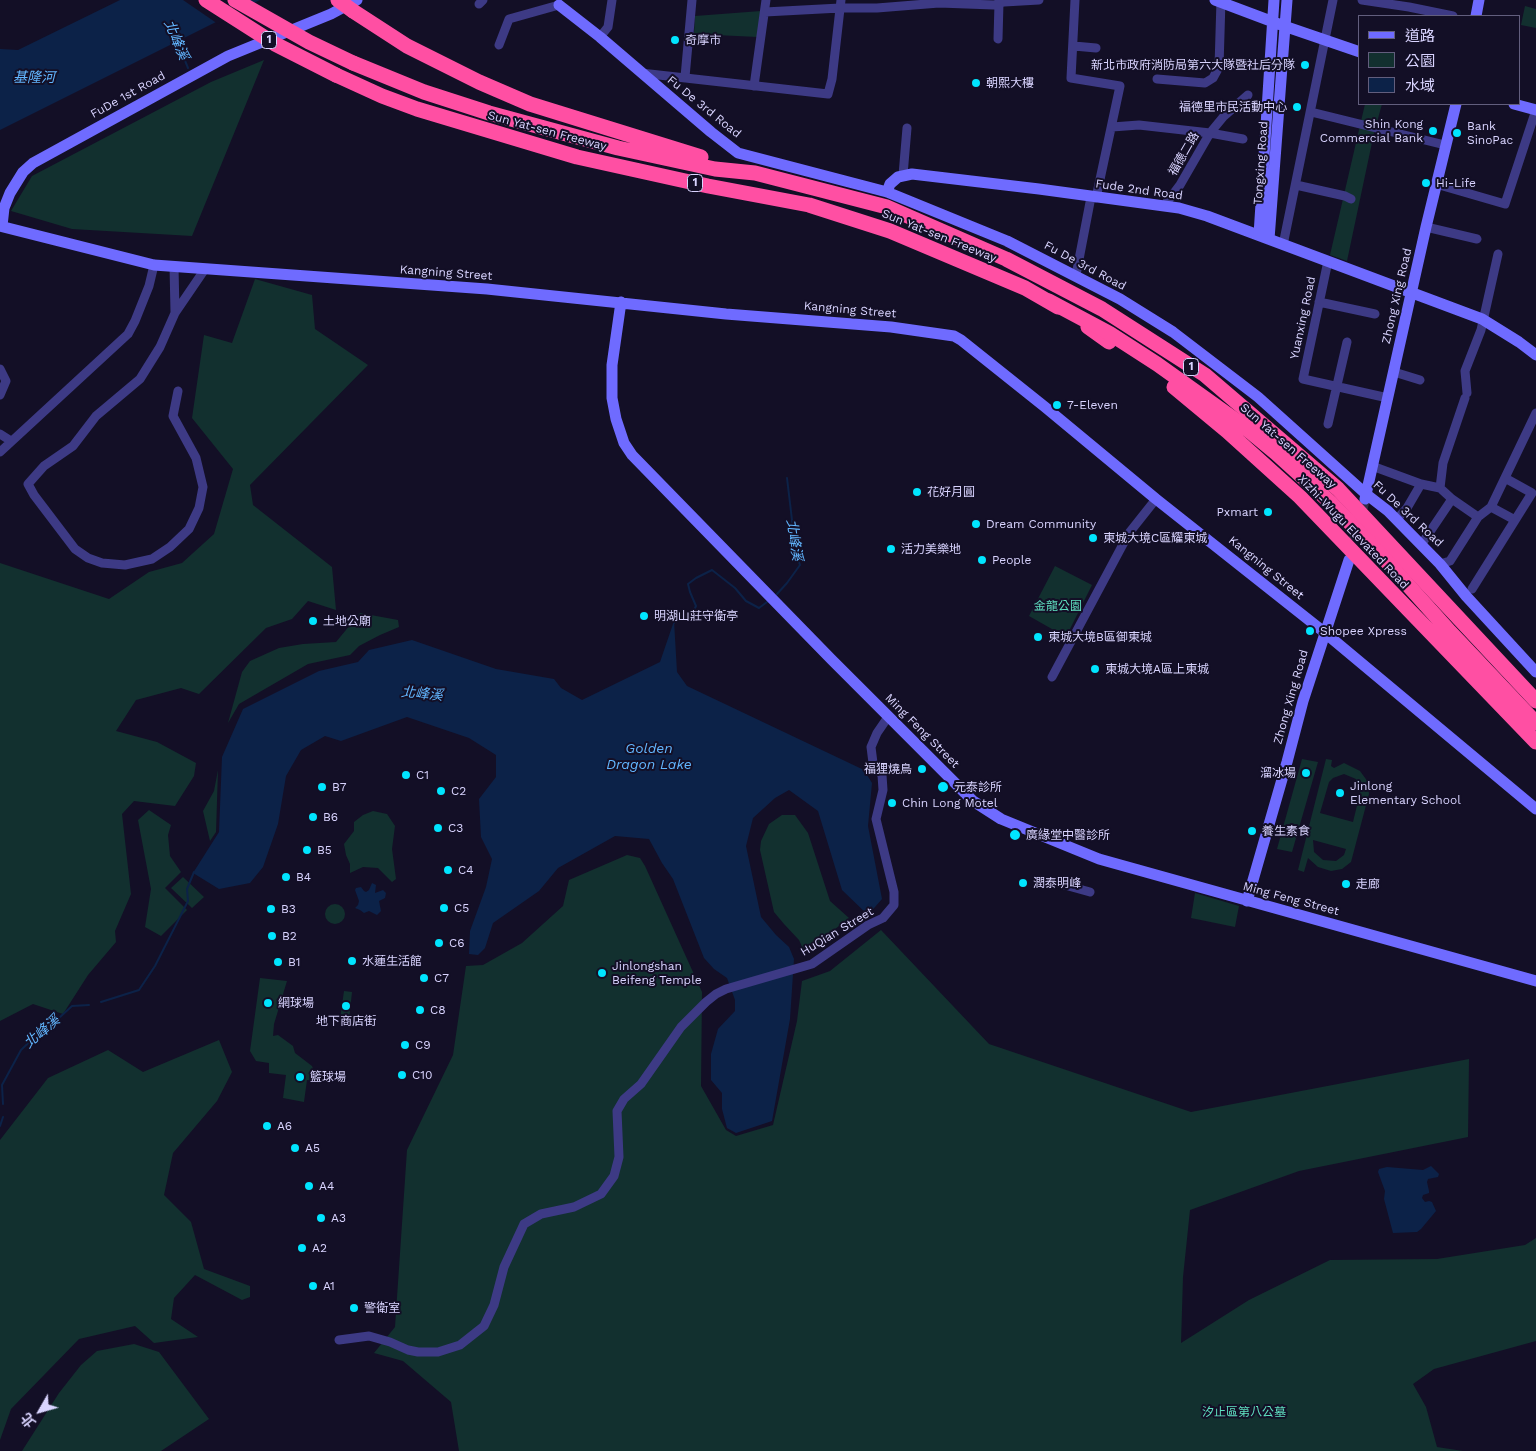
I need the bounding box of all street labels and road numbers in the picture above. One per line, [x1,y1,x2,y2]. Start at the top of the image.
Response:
road number: 1 [262,32,276,48]
street label: FuDe 1st Road [88,69,168,121]
street label: Fu De 3rd Road [664,73,744,141]
street label: Sun Yat-sen Freeway [486,108,608,154]
street label: Tongxing Road [1251,121,1271,205]
street label: 福德二路 [1166,130,1202,178]
road number: 1 [688,174,702,192]
street label: Fude 2nd Road [1094,177,1184,203]
street label: Sun Yat-sen Freeway [880,206,998,266]
street label: Fu De 3rd Road [1042,238,1128,294]
street label: Zhong Xing Road [1379,247,1415,345]
street label: Kangning Street [399,263,493,283]
street label: Yuanxing Road [1287,275,1319,361]
street label: Kangning Street [803,299,897,321]
road number: 1 [1184,358,1198,376]
street label: Sun Yat-sen Freeway [1237,400,1339,492]
street label: Xizhi-Wugu Elevated Road [1295,472,1411,592]
street label: Fu De 3rd Road [1370,478,1446,550]
street label: Kangning Street [1225,533,1307,603]
street label: Zhong Xing Road [1271,648,1311,746]
street label: Ming Feng Street [882,691,962,771]
street label: Ming Feng Street [1241,879,1341,919]
street label: HuQian Street [798,905,876,959]

